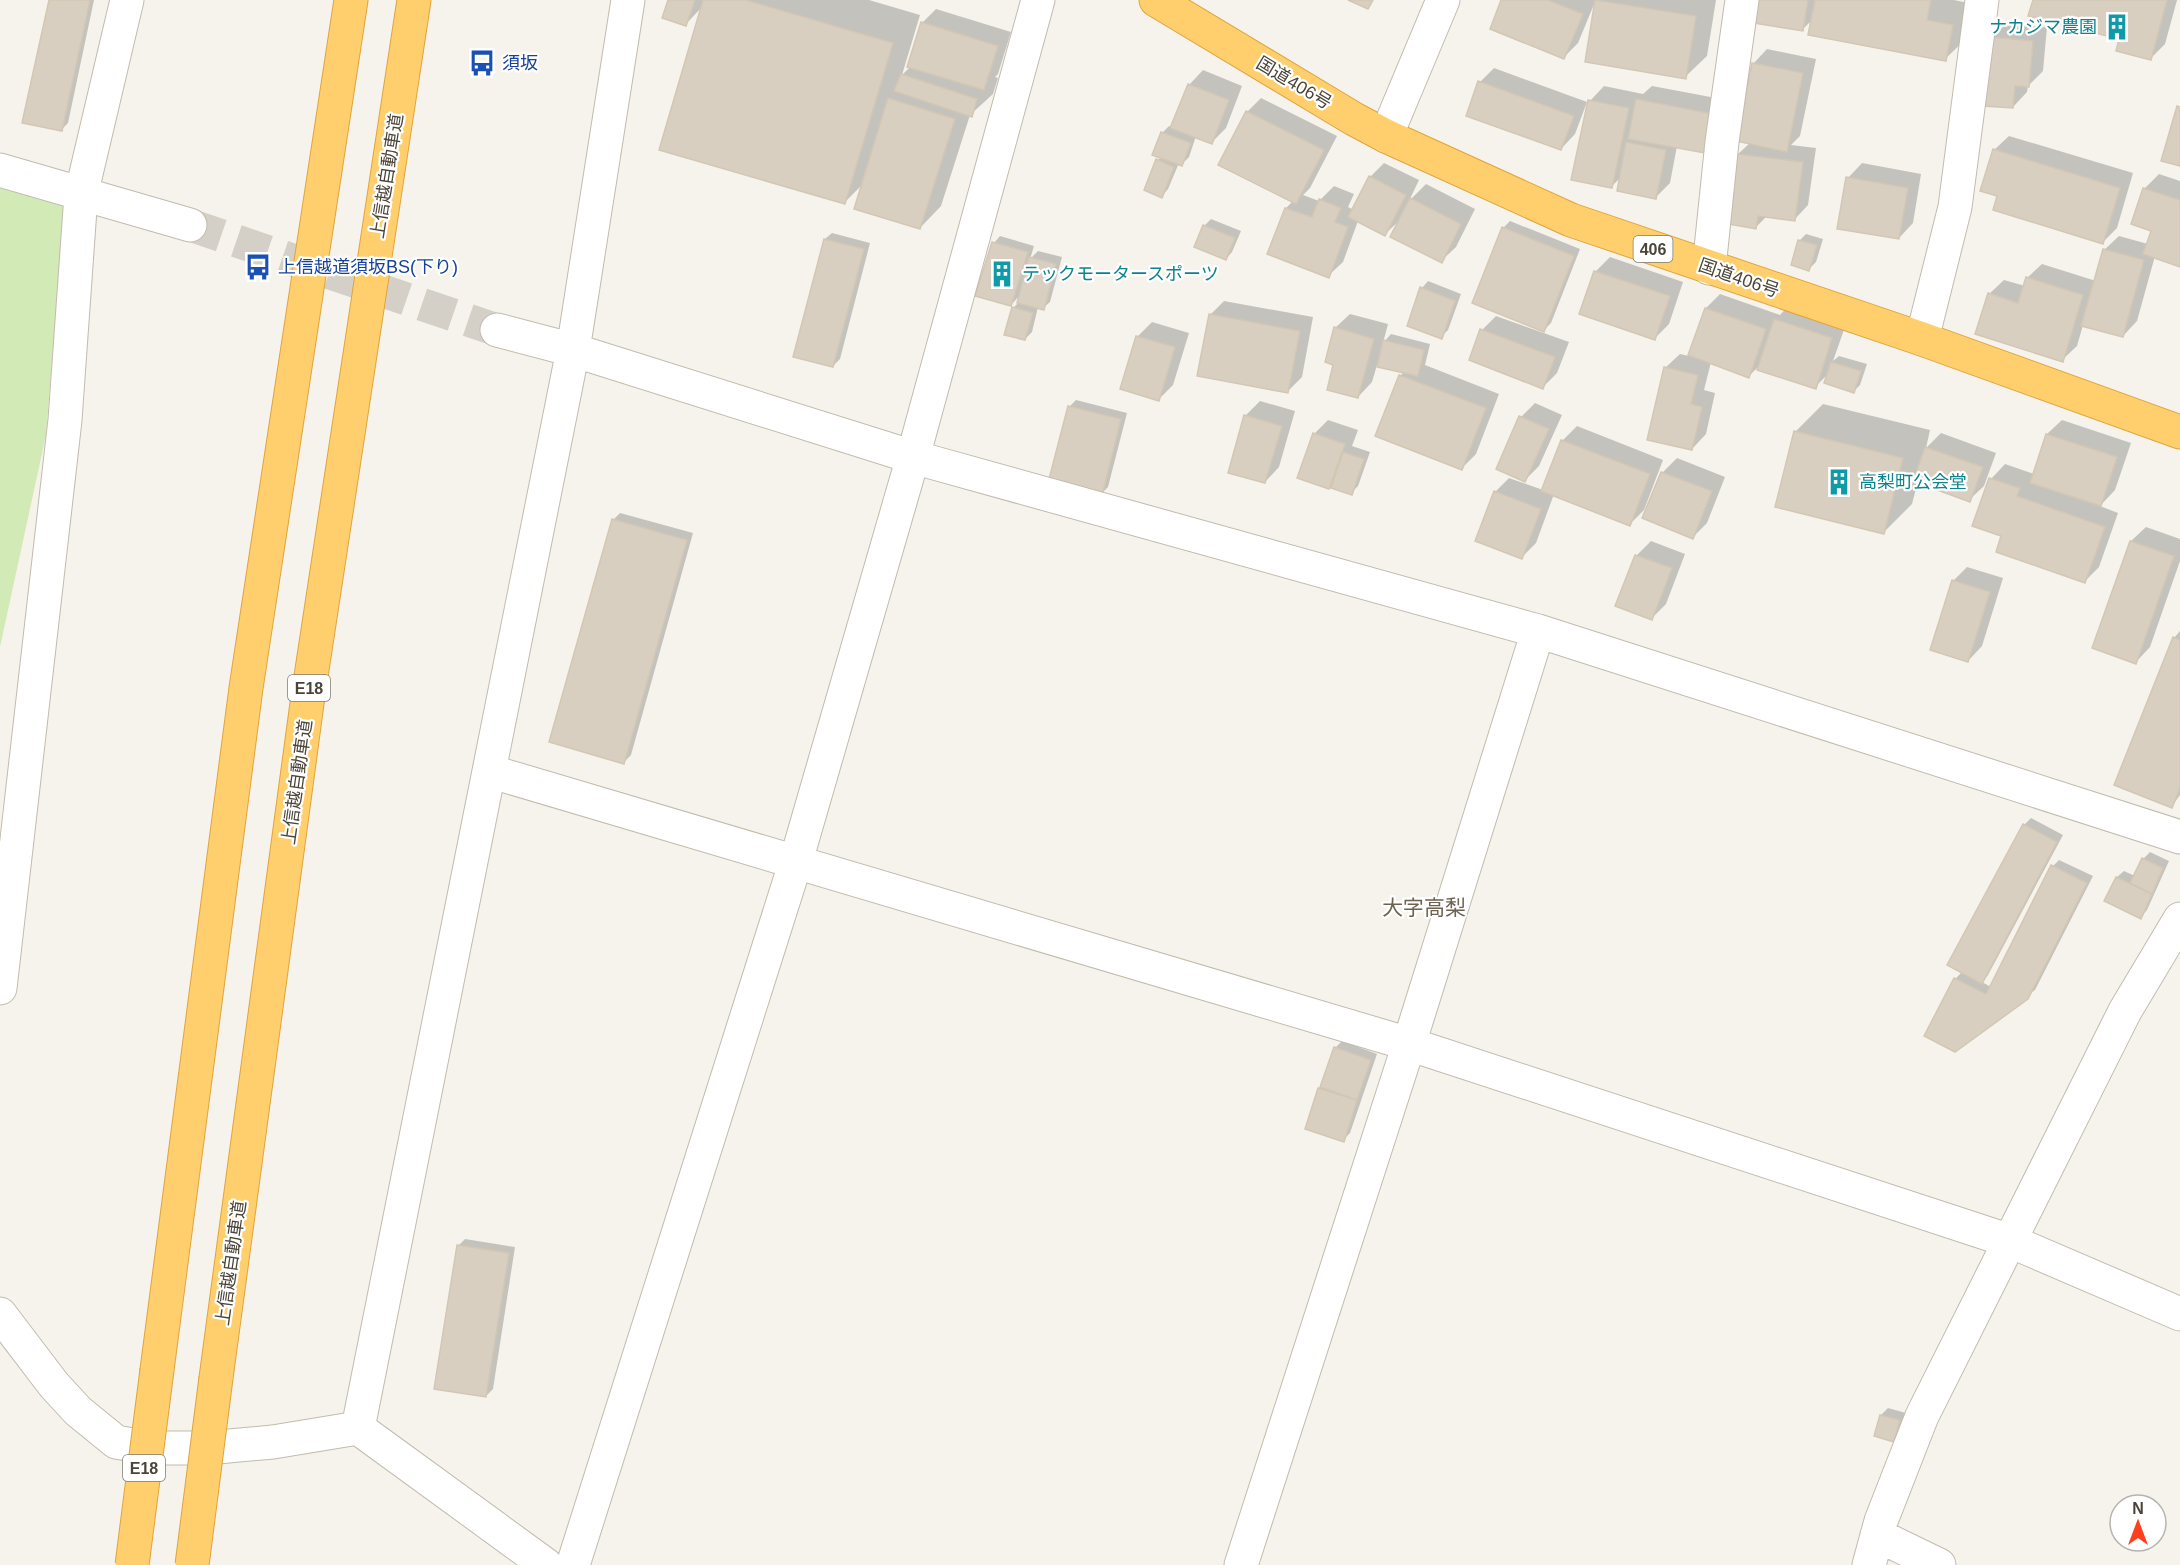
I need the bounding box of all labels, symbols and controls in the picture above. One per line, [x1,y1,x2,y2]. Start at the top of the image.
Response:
building icon: ナカジマ農園 [2102,12,2132,42]
place label: ナカジマ農園 [1989,17,2097,37]
bus stop icon: 須坂 [467,48,497,78]
place label: 須坂 [502,53,538,73]
street label: 国道406号 [1253,53,1335,113]
street label: 上信越自動車道 [367,112,407,240]
road number: 406 [1634,236,1672,262]
bus stop icon: 上信越道須坂BS(下り) [243,252,273,282]
street label: 国道406号 [1696,255,1782,301]
place label: 上信越道須坂BS(下り) [278,257,458,277]
building icon: テックモータースポーツ [987,259,1017,289]
place label: テックモータースポーツ [1022,264,1219,284]
building icon: 高梨町公会堂 [1824,467,1854,497]
place label: 高梨町公会堂 [1859,472,1967,492]
road number: E18 [288,675,330,701]
street label: 上信越自動車道 [278,718,316,846]
district label: 大字高梨 [1382,896,1466,919]
street label: 上信越自動車道 [212,1199,250,1327]
road number: E18 [123,1455,165,1481]
north arrow [2108,1493,2168,1553]
text: N [2132,1500,2144,1517]

